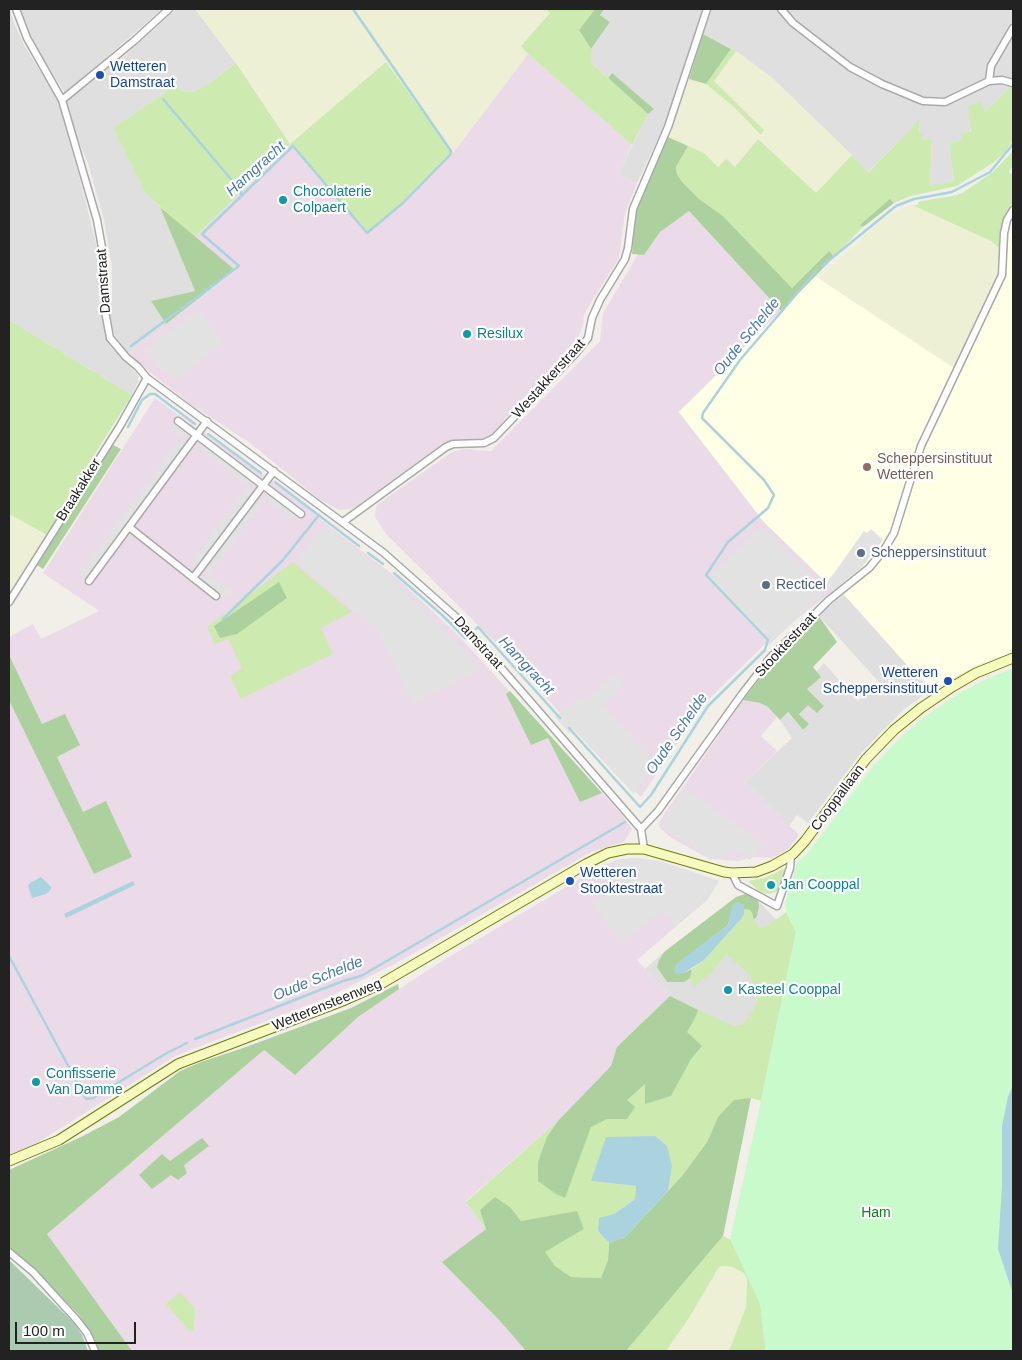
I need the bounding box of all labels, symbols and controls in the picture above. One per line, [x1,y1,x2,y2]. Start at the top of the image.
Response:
place label: Wetteren Damstraat [110,59,175,92]
marker: Wetteren Damstraat [94,69,106,81]
water label: Hamgracht [223,138,289,200]
place label: Chocolaterie Colpaert [293,184,372,216]
marker: Chocolaterie Colpaert [277,194,289,206]
street label: Damstraat [93,248,115,314]
water label: Oude Schelde [710,294,784,380]
place label: Resilux [477,326,523,342]
marker: Resilux [461,328,473,340]
street label: Westakkerstraat [509,336,589,422]
place label: Scheppersinstituut Wetteren [877,451,992,484]
street label: Braakakker [53,456,105,524]
marker: Scheppersinstituut Wetteren [861,461,873,473]
place label: Scheppersinstituut [871,545,986,561]
marker: Scheppersinstituut [855,547,867,559]
place label: Recticel [776,577,826,593]
marker: Recticel [760,579,772,591]
street label: Stooktestraat [752,609,820,681]
street label: Damstraat [450,613,506,673]
water label: Hamgracht [494,633,558,699]
place label: Wetteren Scheppersinstituut [823,665,938,698]
marker: Wetteren Scheppersinstituut [942,675,954,687]
water label: Oude Schelde [642,690,712,778]
street label: Cooppallaan [808,762,868,834]
place label: Wetteren Stooktestraat [580,865,662,898]
marker: Wetteren Stooktestraat [564,875,576,887]
place label: Jan Cooppal [781,877,860,893]
marker: Jan Cooppal [765,879,777,891]
water label: Oude Schelde [271,953,365,1005]
street label: Wetterensteenweg [270,975,384,1035]
place label: Kasteel Cooppal [738,982,841,998]
marker: Kasteel Cooppal [722,984,734,996]
place label: Confisserie Van Damme [46,1066,123,1098]
marker: Confisserie Van Damme [30,1076,42,1088]
park label: Ham [861,1205,891,1221]
scale bar [18,1312,139,1344]
text: 100 m [23,1322,65,1339]

